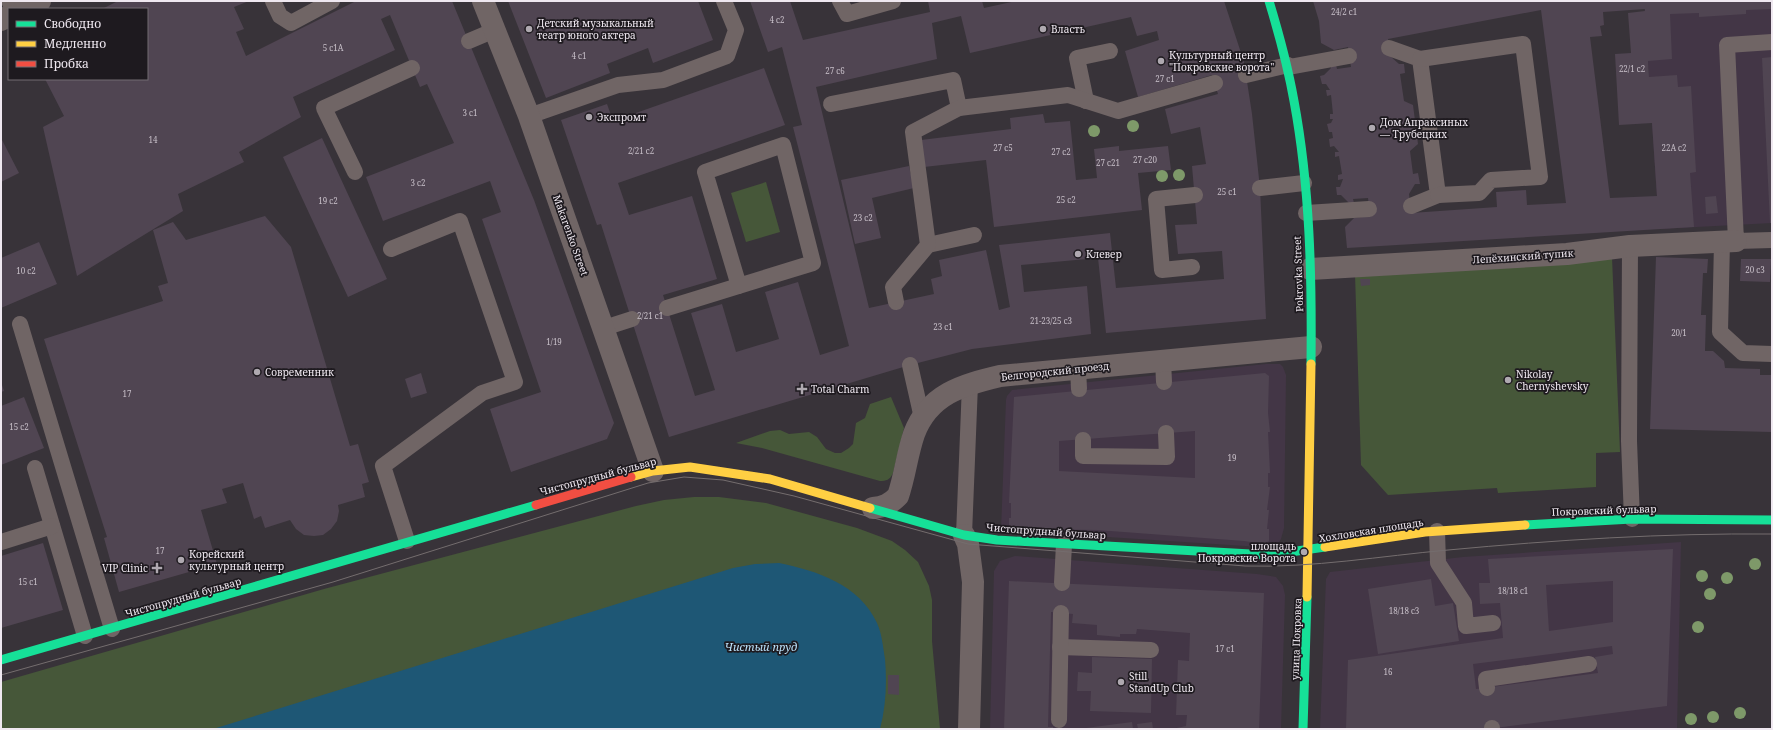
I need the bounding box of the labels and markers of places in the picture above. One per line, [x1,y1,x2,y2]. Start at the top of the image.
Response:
place label: Детский музыкальный театр юного актера [537,16,654,42]
place label: Власть [1051,22,1086,36]
marker: Детский музыкальный театр юного актера [524,24,534,34]
marker: Власть [1038,24,1048,34]
place label: Культурный центр "Покровские ворота" [1169,48,1274,74]
marker: Культурный центр "Покровские ворота" [1156,56,1166,66]
place label: Экспромт [597,110,647,124]
marker: Экспромт [584,112,594,122]
place label: Дом Апраксиных — Трубецких [1379,115,1468,141]
marker: Дом Апраксиных — Трубецких [1367,123,1377,133]
place label: Клевер [1086,247,1122,261]
marker: Клевер [1073,249,1083,259]
place label: Современник [265,365,334,379]
marker: Современник [252,367,262,377]
place label: Nikolay Chernyshevsky [1516,367,1589,393]
marker: Nikolay Chernyshevsky [1503,375,1513,385]
place label: Total Charm [811,382,870,396]
marker: Total Charm [796,383,808,395]
place label: площадь Покровские Ворота [1198,539,1297,565]
place label: Корейский культурный центр [189,547,284,573]
marker: площадь Покровские Ворота [1299,547,1309,557]
marker: Корейский культурный центр [176,555,186,565]
place label: VIP Clinic [102,561,148,575]
marker: VIP Clinic [151,562,163,574]
place label: Still StandUp Club [1129,669,1194,695]
marker: Still StandUp Club [1116,677,1126,687]

